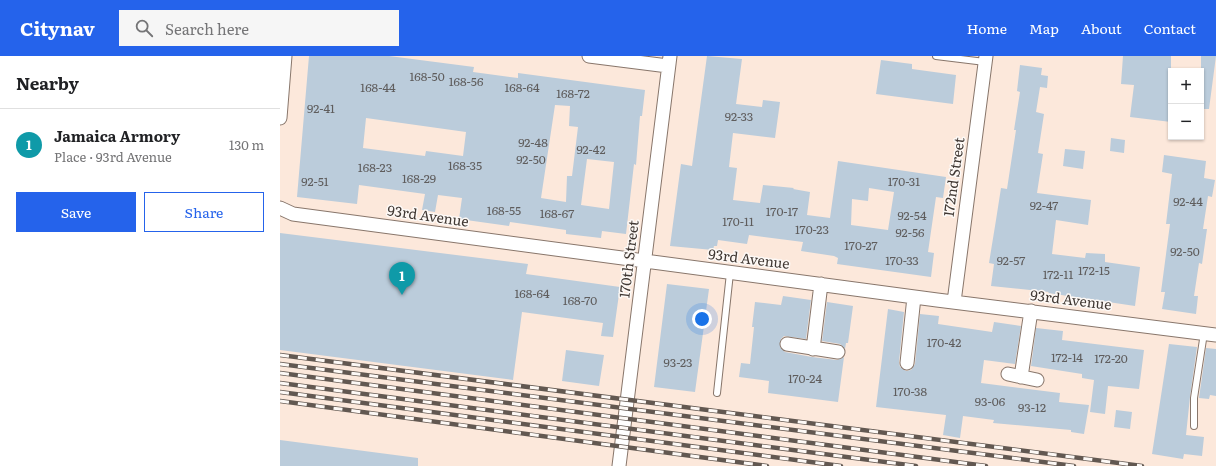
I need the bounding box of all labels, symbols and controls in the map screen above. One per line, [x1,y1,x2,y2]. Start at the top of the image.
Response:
search box [119,10,399,46]
text: Citynav [20,14,95,42]
icon: search [133,17,155,39]
text: Search here [165,17,249,40]
text: Home [967,18,1007,38]
text: Map [1029,18,1059,38]
text: About [1081,18,1122,38]
text: Contact [1144,18,1196,38]
house number: 168-50 [409,67,445,85]
map controls [1168,68,1204,140]
button: + [1168,68,1204,104]
text: Nearby [16,70,79,95]
house number: 168-56 [449,72,484,90]
house number: 168-44 [360,78,396,96]
house number: 168-64 [504,78,540,96]
house number: 168-72 [556,84,590,102]
house number: 92-41 [307,99,335,117]
button: − [1168,104,1204,140]
house number: 92-33 [725,107,753,125]
text: Jamaica Armory [54,124,180,147]
house number: 92-48 [518,133,548,151]
text: 1 [26,135,32,154]
text: 130 m [229,135,264,154]
street label: 172nd Street [938,135,969,218]
house number: 92-42 [576,140,606,158]
text: Place · 93rd Avenue [54,147,172,166]
house number: 92-50 [516,150,546,168]
house number: 168-35 [448,156,482,174]
house number: 168-23 [358,158,392,176]
house number: 168-29 [402,169,436,187]
house number: 92-51 [301,172,329,190]
house number: 170-31 [888,172,920,190]
button: Save [16,192,136,232]
button: Share [144,192,264,232]
house number: 92-44 [1173,192,1203,210]
house number: 92-47 [1030,196,1058,214]
street label: 93rd Avenue [386,199,470,231]
house number: 168-55 [487,201,521,219]
house number: 170-17 [766,202,798,220]
house number: 168-67 [540,204,574,222]
house number: 92-54 [897,206,927,224]
house number: 170-11 [722,212,754,230]
street label: 170th Street [613,218,643,299]
house number: 170-23 [795,220,829,238]
house number: 92-56 [896,223,925,241]
house number: 170-27 [844,236,878,254]
house number: 92-50 [1170,242,1200,260]
street label: 93rd Avenue [707,243,791,273]
house number: 170-33 [885,251,919,269]
house number: 92-57 [997,251,1025,269]
house number: 172-15 [1078,261,1110,279]
pin: 1 [389,262,415,295]
house number: 172-11 [1043,265,1073,283]
house number: 168-64 [514,284,550,302]
street label: 93rd Avenue [1029,284,1113,314]
house number: 168-70 [563,291,597,309]
your location [692,309,712,329]
house number: 170-42 [927,333,961,351]
house number: 172-14 [1051,348,1083,366]
house number: 172-20 [1094,349,1128,367]
house number: 93-23 [663,353,693,371]
house number: 170-24 [788,369,822,387]
house number: 170-38 [893,382,927,400]
house number: 93-06 [975,392,1006,410]
house number: 93-12 [1018,398,1046,416]

